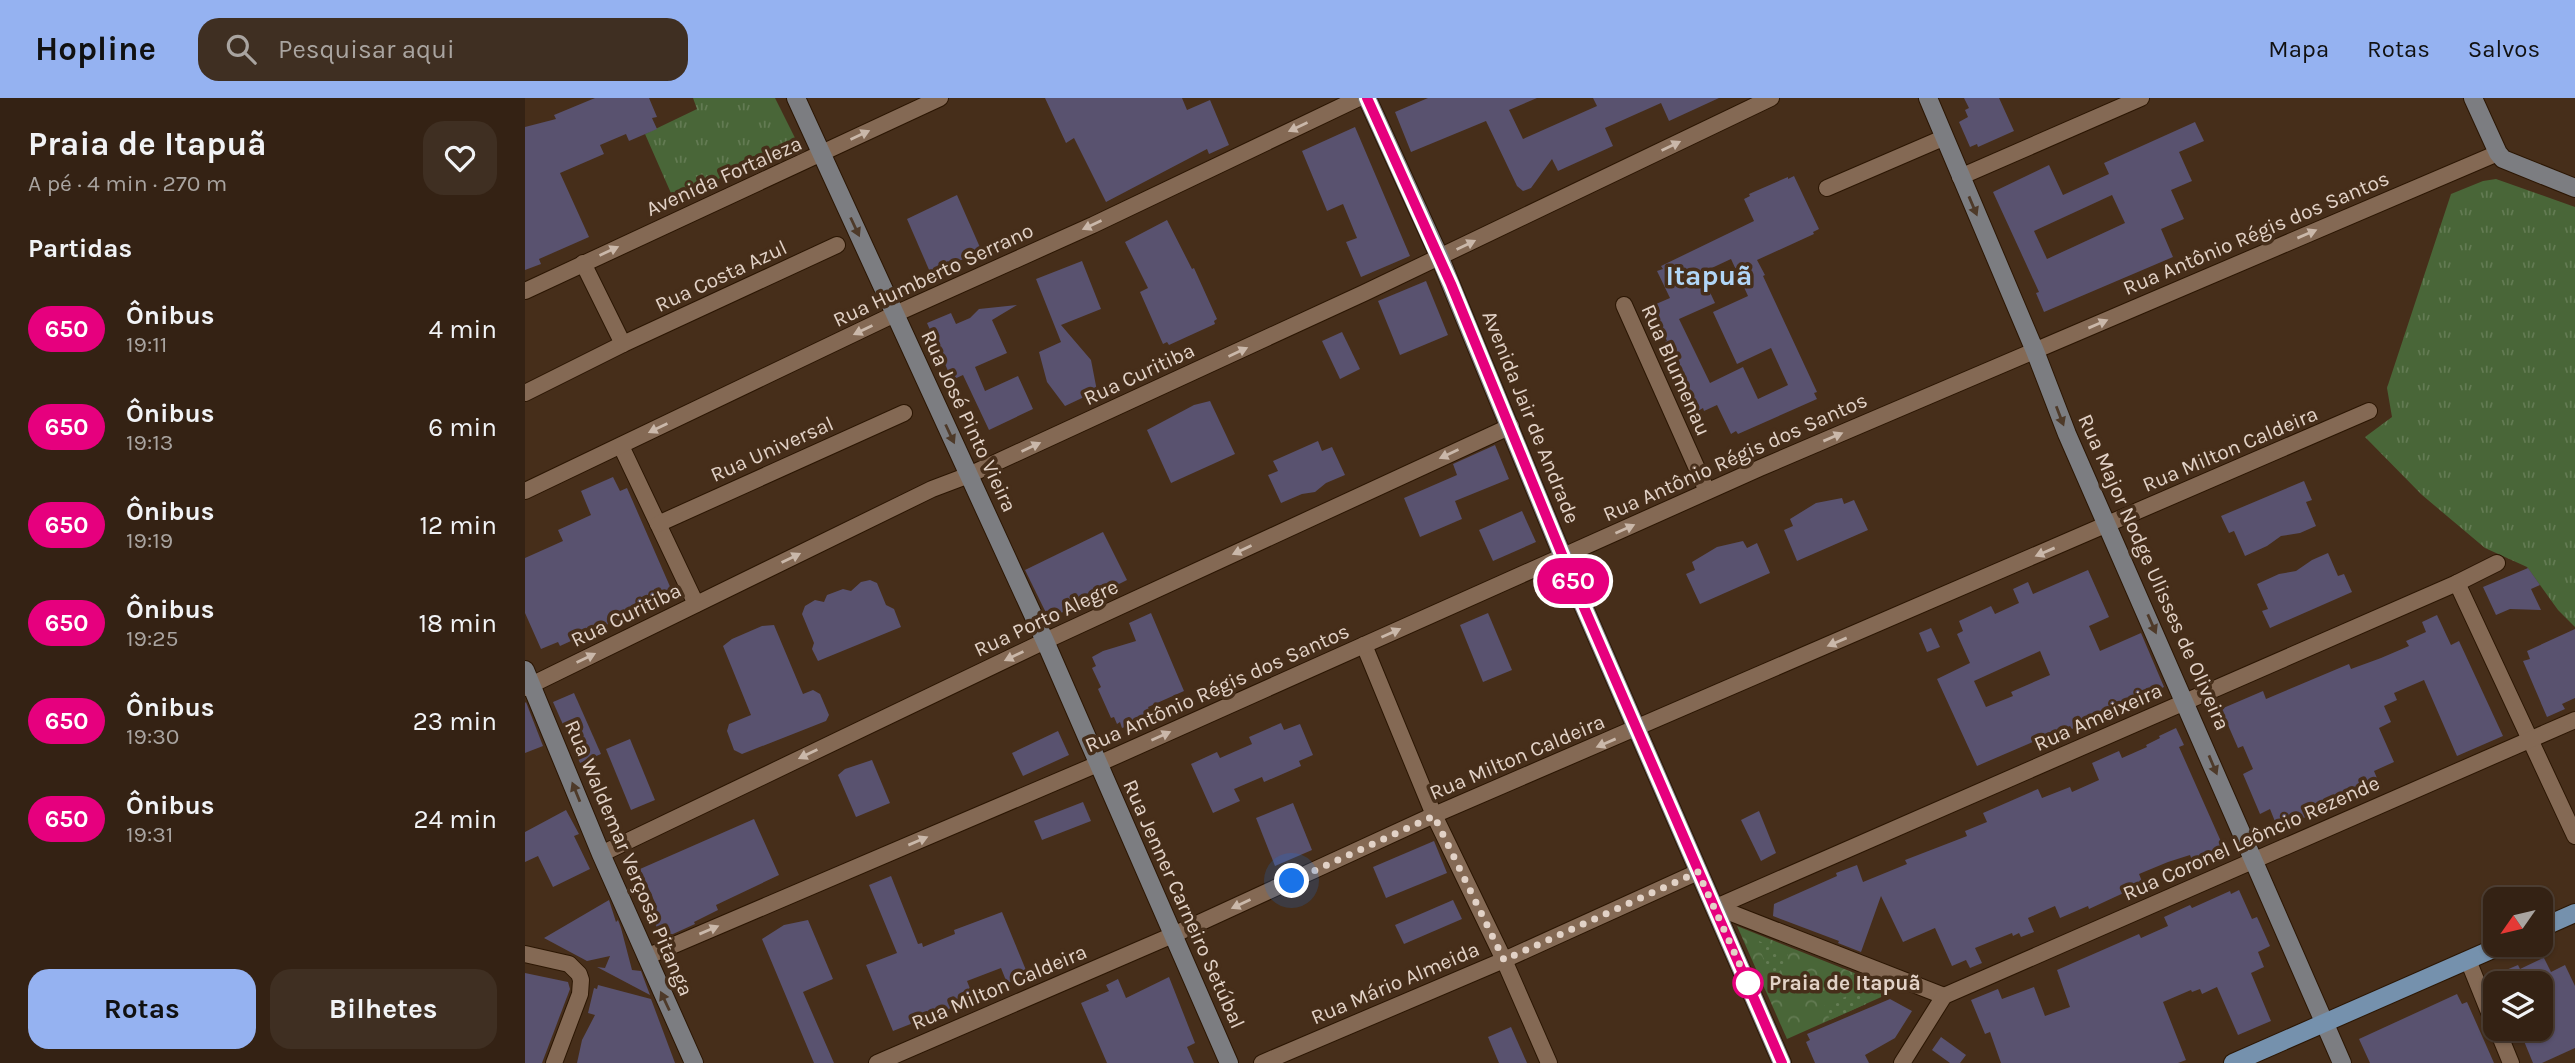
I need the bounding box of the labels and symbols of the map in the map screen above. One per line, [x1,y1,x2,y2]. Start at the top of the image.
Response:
one-way arrow [1288,122,1308,133]
one-way arrow [850,129,870,141]
street label: Avenida Fortaleza [642,131,806,221]
one-way arrow [1661,141,1681,152]
street label: Rua Antônio Régis dos Santos [2119,166,2393,300]
one-way arrow [1967,196,1979,216]
one-way arrow [849,217,861,237]
street label: Rua Humberto Serrano [829,218,1037,332]
one-way arrow [1082,219,1102,231]
one-way arrow [2297,229,2318,240]
street label: Rua Costa Azul [651,235,791,317]
one-way arrow [1456,239,1476,251]
one-way arrow [599,245,619,257]
district label: Itapuã [1666,259,1752,292]
street label: Rua Blumenau [1636,301,1716,439]
street label: Avenida Jair de Andrade [1477,307,1585,527]
one-way arrow [2088,318,2108,330]
one-way arrow [853,324,873,335]
street label: Rua José Pinto Vieira [916,326,1022,516]
street label: Rua Curitiba [1080,338,1198,410]
one-way arrow [1228,346,1248,357]
street label: Rua Antônio Régis dos Santos [1599,388,1871,526]
street label: Rua Milton Caldeira [2139,401,2321,497]
one-way arrow [2055,406,2066,427]
street label: Rua Major Nodge Ulisses de Oliveira [2073,410,2235,734]
street label: Rua Universal [707,411,837,487]
one-way arrow [648,422,668,434]
one-way arrow [945,423,956,444]
one-way arrow [1823,431,1843,443]
one-way arrow [1021,441,1041,453]
one-way arrow [1439,448,1459,460]
one-way arrow [1615,523,1635,535]
one-way arrow [1232,544,1252,556]
one-way arrow [2035,547,2056,558]
one-way arrow [781,552,801,564]
line badge: 650 [1533,558,1613,604]
street label: Rua Porto Alegre [970,574,1122,662]
street label: Rua Curitiba [567,578,685,652]
one-way arrow [2147,614,2158,635]
street label: Rua Antônio Régis dos Santos [1081,619,1353,757]
one-way arrow [1381,627,1401,639]
one-way arrow [1826,637,1847,648]
one-way arrow [1004,650,1024,662]
one-way arrow [576,652,596,663]
street label: Rua Ameixeira [2030,678,2166,756]
street label: Rua Milton Caldeira [1426,709,1608,805]
street label: Rua Waldemar Verçosa Pitanga [560,716,698,1000]
one-way arrow [1151,730,1171,742]
one-way arrow [1595,737,1616,748]
one-way arrow [798,749,819,760]
one-way arrow [2207,754,2218,775]
street label: Rua Coronel Leôncio Rezende [2119,770,2383,906]
street label: Rua Jenner Carneiro Setúbal [1118,776,1250,1032]
one-way arrow [570,781,581,802]
one-way arrow [908,835,928,847]
your location [1274,863,1309,898]
north arrow [2483,887,2553,957]
one-way arrow [1231,898,1251,910]
one-way arrow [698,925,719,936]
street label: Rua Mário Almeida [1307,937,1483,1029]
street label: Rua Milton Caldeira [908,939,1090,1035]
marker: Praia de Itapuã [1733,968,1763,998]
place label: Praia de Itapuã [1769,971,1921,995]
one-way arrow [659,991,671,1011]

